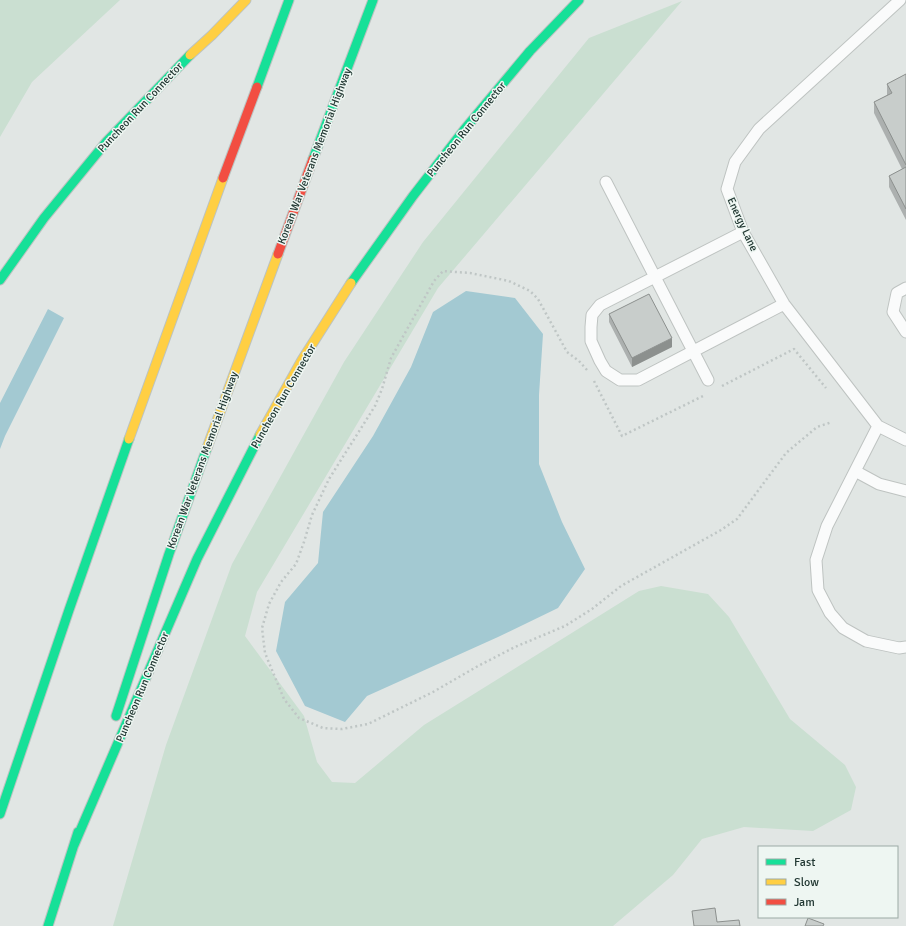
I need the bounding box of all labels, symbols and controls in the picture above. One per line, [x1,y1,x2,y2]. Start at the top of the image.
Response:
street label: Puncheon Run Connector [95,60,185,155]
street label: Korean War Veterans Memorial Highway [275,66,354,246]
street label: Puncheon Run Connector [424,79,509,179]
street label: Energy Lane [724,195,761,253]
street label: Puncheon Run Connector [248,342,319,451]
street label: Korean War Veterans Memorial Highway [164,369,241,550]
street label: Puncheon Run Connector [113,630,172,744]
legend [758,846,898,918]
text: Fast [794,855,815,870]
text: Slow [794,875,819,890]
text: Jam [794,895,815,910]

